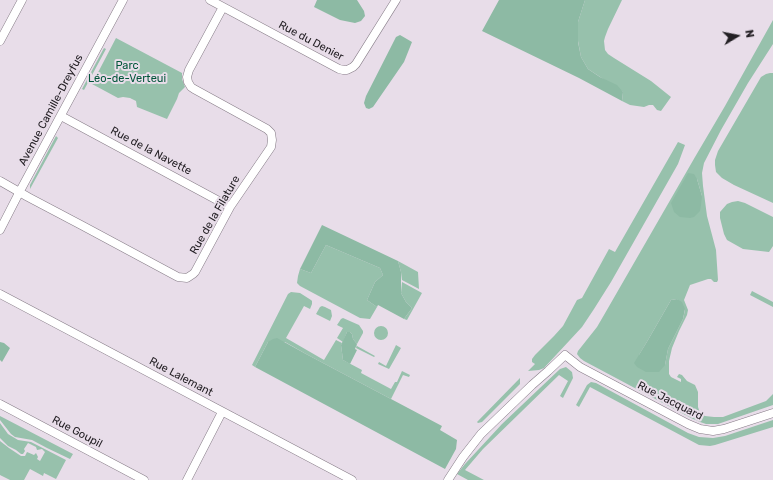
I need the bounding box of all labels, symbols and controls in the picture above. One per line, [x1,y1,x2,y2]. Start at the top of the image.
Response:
north arrow [717,16,757,56]
street label: Rue du Denier [276,18,346,64]
text: N [742,29,756,39]
street label: Avenue Camille-Dreyfus [16,52,86,168]
park label: Parc Léo-de-Verteui [88,59,166,85]
street label: Rue de la Navette [108,124,194,178]
street label: Rue de la Filature [187,173,243,257]
street label: Rue Lalemant [147,355,215,399]
street label: Rue Jacquard [635,379,705,423]
street label: Rue Goupil [50,413,104,451]

